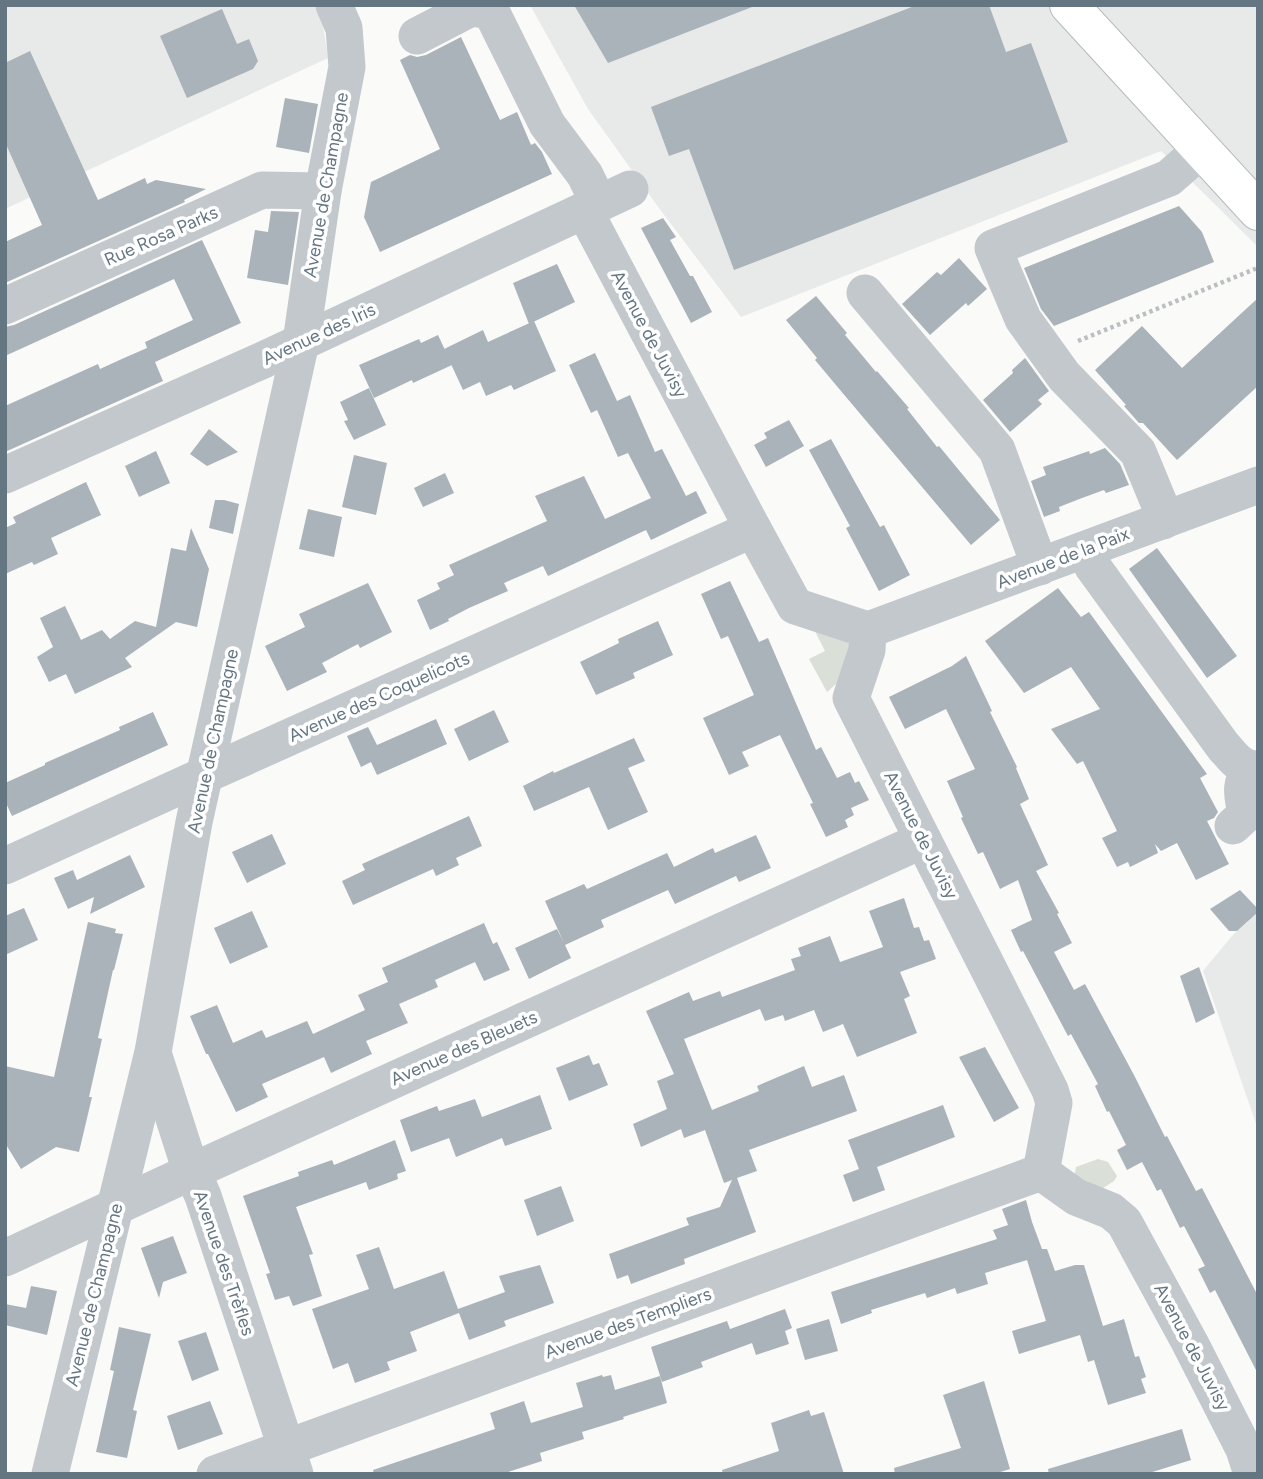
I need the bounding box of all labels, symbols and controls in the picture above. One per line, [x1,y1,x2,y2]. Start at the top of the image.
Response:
street label: Avenue de Champagne [299,90,353,279]
street label: Rue Rosa Parks [101,201,221,271]
street label: Avenue de Juvisy [606,267,692,402]
street label: Avenue des Iris [259,298,379,370]
street label: Avenue de la Paix [994,523,1133,593]
street label: Avenue de Champagne [183,647,243,835]
street label: Avenue des Coquelicots [285,647,473,747]
street label: Avenue de Juvisy [879,767,963,903]
street label: Avenue des Bleuets [387,1006,541,1090]
street label: Avenue des Trèfles [189,1187,259,1339]
street label: Avenue de Champagne [61,1201,127,1389]
street label: Avenue de Juvisy [1149,1280,1235,1415]
street label: Avenue des Templiers [542,1283,714,1363]

